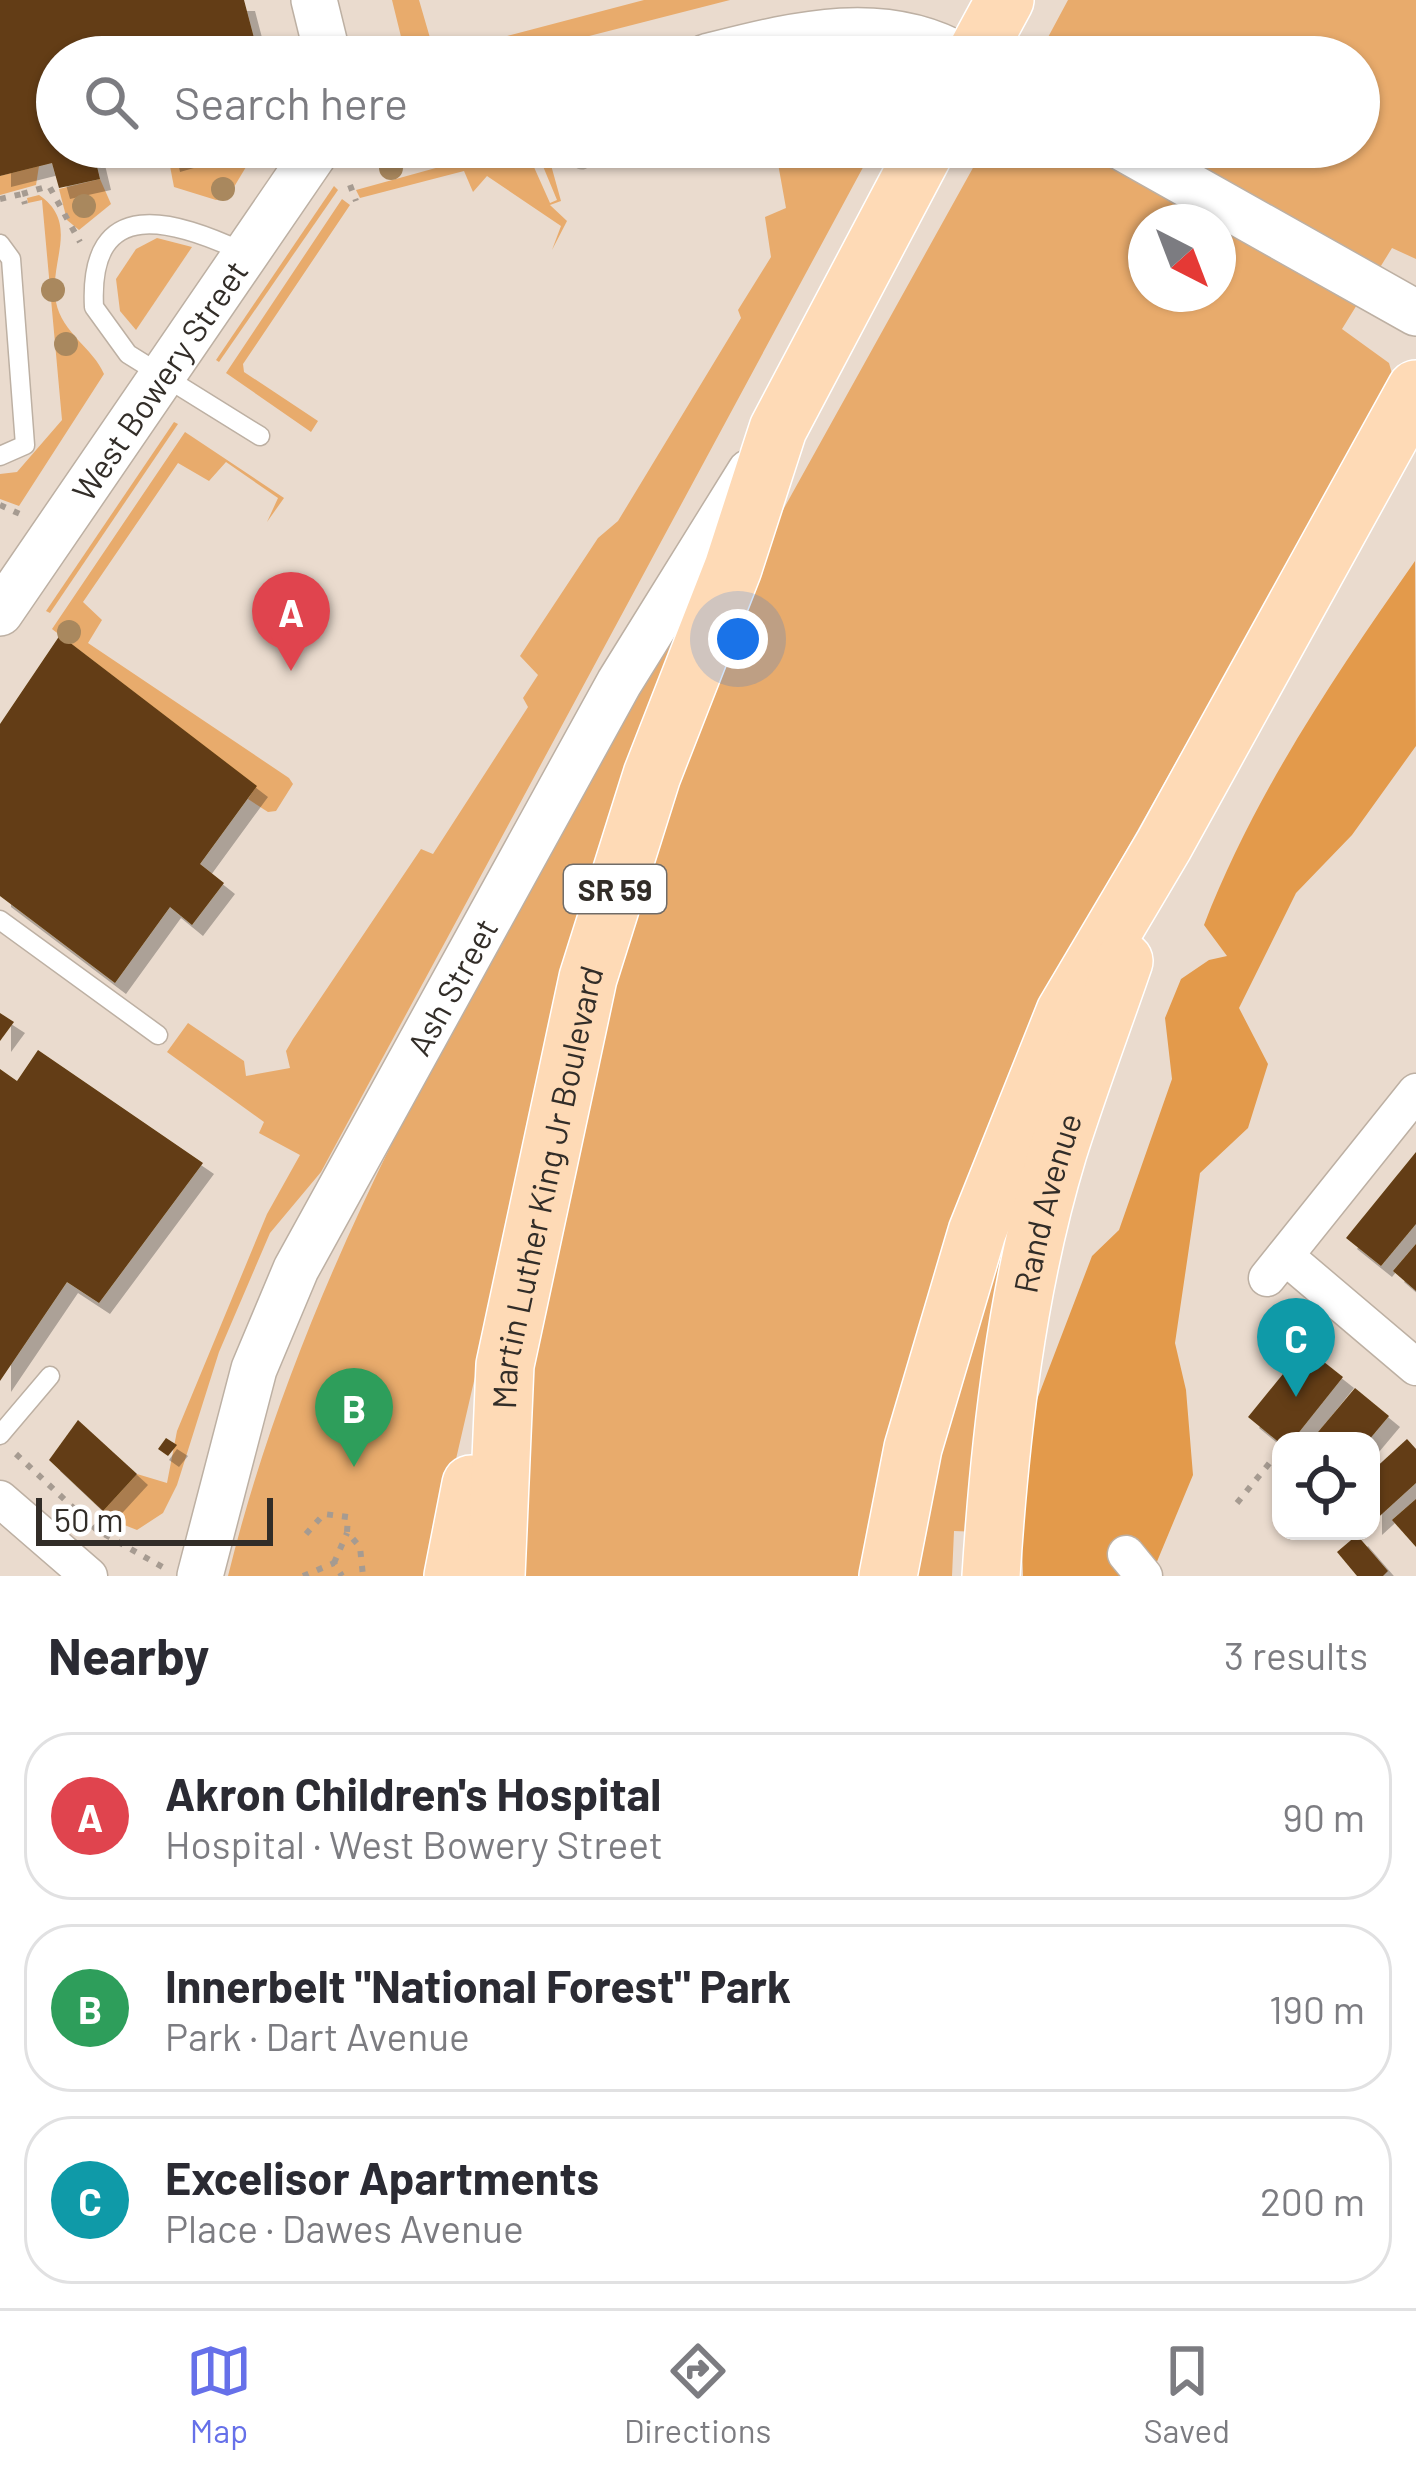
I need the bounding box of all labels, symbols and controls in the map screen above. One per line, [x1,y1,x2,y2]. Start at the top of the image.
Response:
search box [36,36,1380,168]
icon: search [78,69,144,135]
text: Search here [174,75,408,129]
north arrow [1128,204,1236,312]
street label: West Bowery Street [63,252,256,508]
pin: A [252,572,330,671]
your location [708,609,768,669]
road number: SR 59 [564,865,666,913]
street label: Ash Street [398,911,506,1062]
street label: Martin Luther King Jr Boulevard [483,961,611,1410]
street label: Rand Avenue [1004,1108,1089,1296]
pin: C [1257,1298,1335,1397]
pin: B [315,1368,393,1467]
map controls [1272,1432,1380,1540]
button: locate [1272,1432,1380,1540]
scale bar [36,1492,273,1545]
text: 50 m [54,1499,124,1539]
text: Nearby [48,1624,209,1685]
text: 3 results [1224,1631,1368,1678]
text: Akron Children's Hospital [165,1766,661,1820]
text: A [77,1793,103,1840]
text: 90 m [1283,1793,1365,1840]
text: Hospital · West Bowery Street [165,1820,663,1867]
text: Innerbelt "National Forest" Park [165,1958,791,2012]
text: B [78,1985,102,2032]
text: 190 m [1269,1985,1365,2032]
text: Park · Dart Avenue [165,2012,470,2059]
text: Excelisor Apartments [165,2150,599,2204]
text: C [78,2177,102,2224]
text: 200 m [1260,2177,1365,2224]
text: Place · Dawes Avenue [165,2204,524,2251]
tab: Map [186,2338,252,2450]
tab: Directions [624,2338,771,2450]
tab: Saved [1143,2338,1230,2450]

